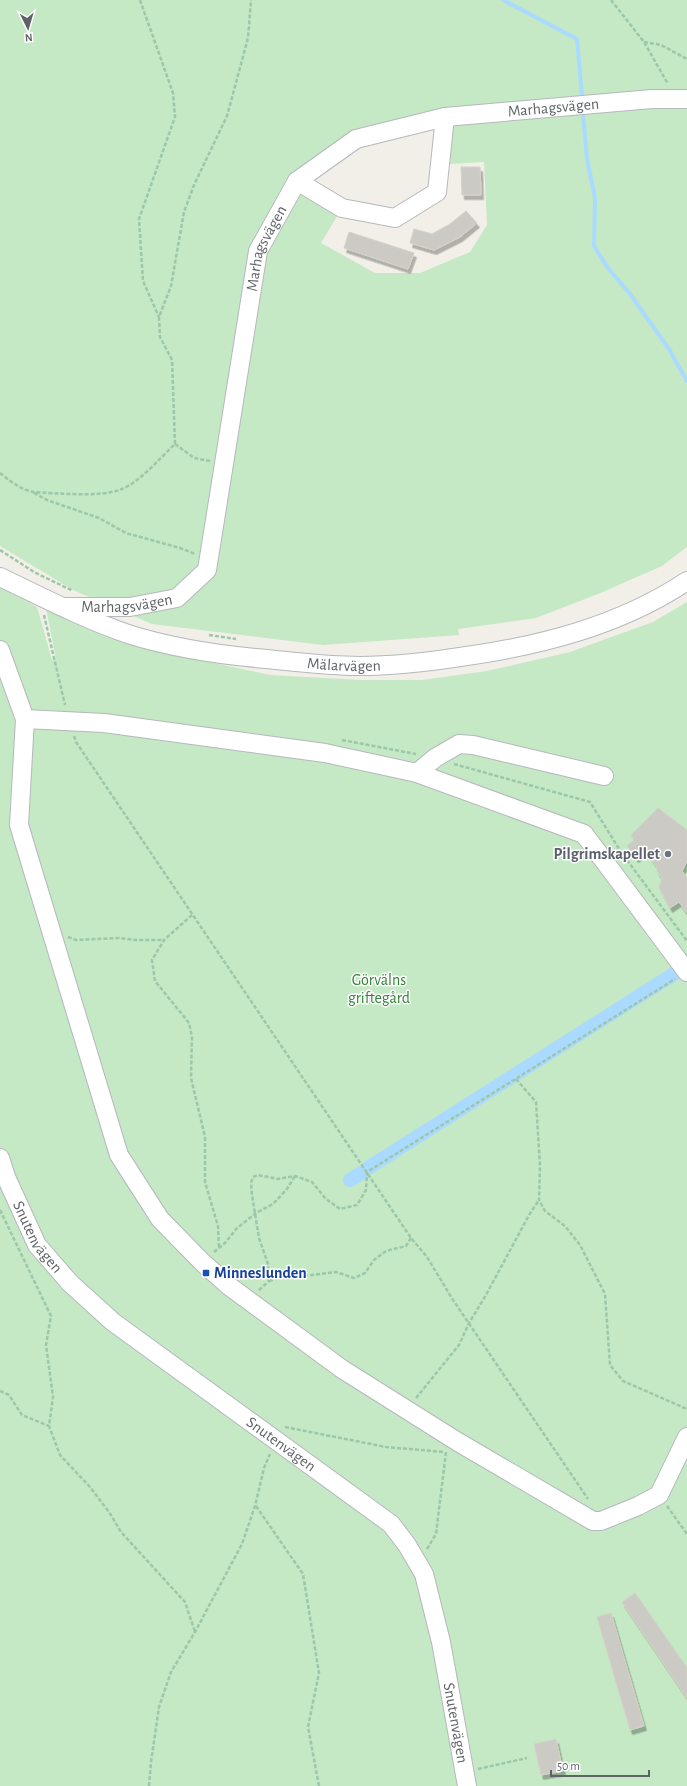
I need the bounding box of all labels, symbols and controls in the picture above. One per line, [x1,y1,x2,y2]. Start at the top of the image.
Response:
north arrow [8,8,48,48]
text: N [25,32,33,43]
street label: Marhagsvägen [507,96,600,120]
street label: Marhagsvägen [244,203,290,293]
street label: Marhagsvägen [81,591,174,615]
street label: Mälarvägen [306,655,381,674]
place label: Pilgrimskapellet [553,846,661,862]
marker: Pilgrimskapellet [663,849,673,859]
park label: Görvälns griftegård [348,972,410,1006]
street label: Snutenvägen [10,1199,65,1276]
place label: Minneslunden [214,1265,307,1281]
marker: Minneslunden [201,1268,211,1278]
street label: Snutenvägen [244,1414,319,1475]
street label: Snutenvägen [440,1681,471,1764]
scale bar [551,1752,649,1778]
text: 50 m [557,1760,580,1772]

